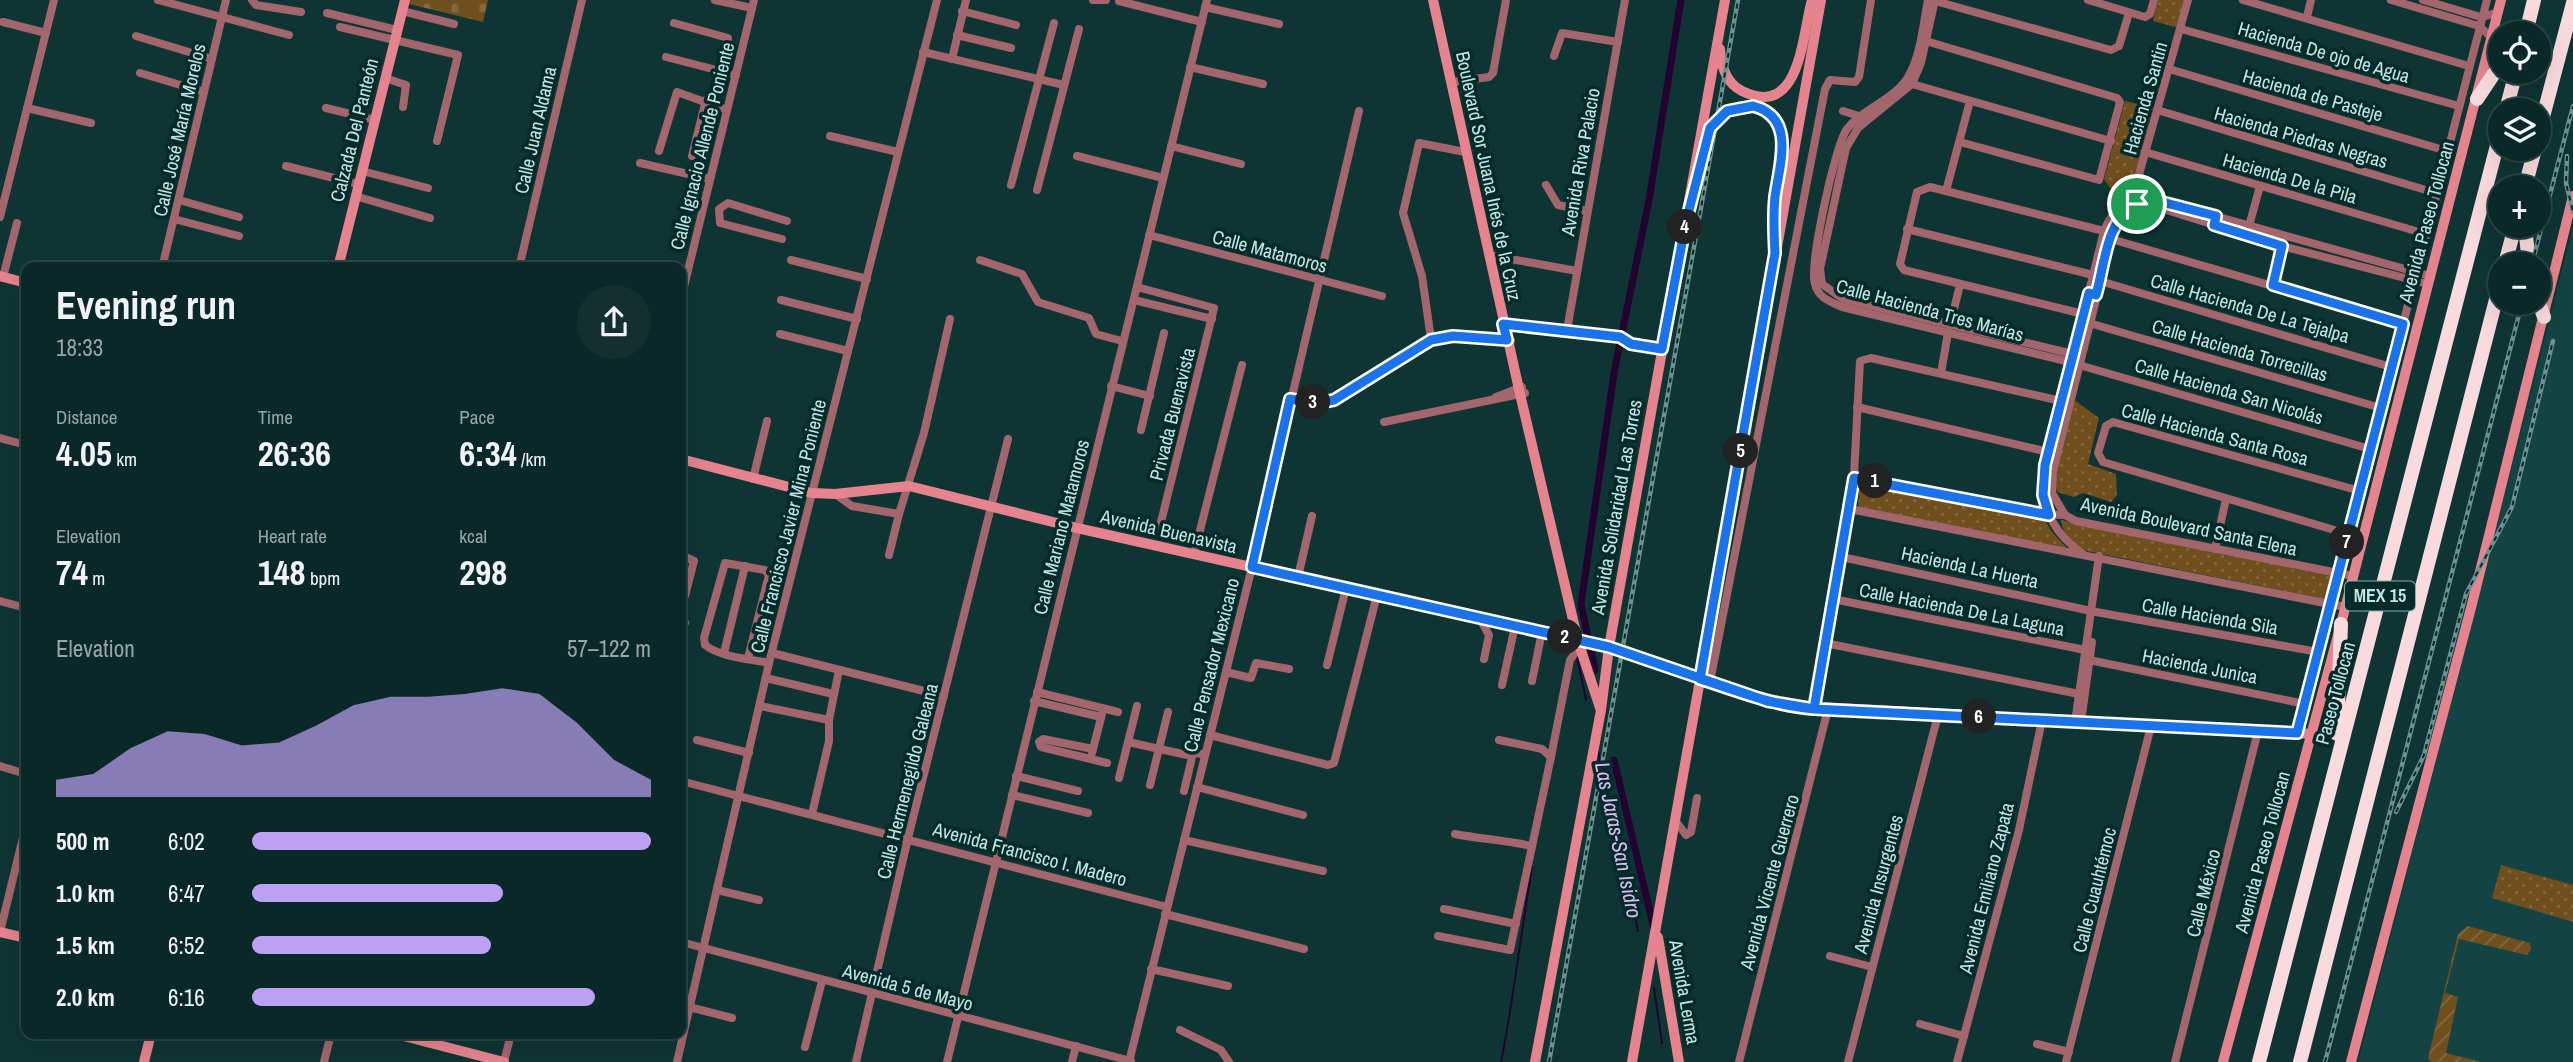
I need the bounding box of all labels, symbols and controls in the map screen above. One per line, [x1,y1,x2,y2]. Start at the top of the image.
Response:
street label: Hacienda De ojo de Agua [2235,15,2413,89]
map controls [2488,21,2551,315]
button: locate [2488,21,2551,84]
street label: Calle Ignacio Allende Poniente [664,39,740,253]
street label: Hacienda Santin [2117,39,2173,157]
street label: Calle José María Morelos [146,41,212,219]
street label: Boulevard Sor Juana Inés de la Cruz [1450,49,1528,303]
street label: Calzada Del Panteón [324,55,384,205]
street label: Calle Juan Aldama [508,63,562,196]
street label: Hacienda de Pasteje [2240,63,2386,127]
street label: Avenida Riva Palacio [1554,86,1606,239]
button: layers [2488,98,2551,161]
street label: Hacienda Piedras Negras [2211,100,2391,174]
street label: Avenida Paseo Tollocan [2392,138,2460,307]
street label: Hacienda De la Pila [2220,146,2361,210]
pin [2107,174,2167,234]
button: + [2488,175,2551,238]
icon: arrive [2118,185,2156,223]
pin: 4 [1668,210,1702,244]
text: 4 [1680,213,1689,239]
street label: Calle Matamoros [1210,223,1330,279]
button: − [2488,252,2551,315]
street label: Calle Hacienda De La Tejalpa [2147,267,2353,349]
street label: Calle Hacienda Tres Marías [1833,272,2027,348]
text: Evening run [56,280,236,331]
button: share [577,285,651,359]
street label: Calle Hacienda Torrecillas [2149,312,2331,388]
text: 18:33 [56,332,103,363]
street label: Privada Buenavista [1143,345,1201,483]
street label: Calle Hacienda San Nicolás [2132,352,2326,430]
pin: 3 [1296,384,1330,420]
text: 3 [1308,388,1317,414]
street label: Calle Francisco Javier Mina Poniente [744,396,832,656]
street label: Avenida Solidaridad Las Torres [1584,397,1648,617]
street label: Calle Hacienda Santa Rosa [2119,397,2312,472]
text: Distance [56,404,117,430]
text: Time [258,404,293,430]
text: Pace [459,404,495,430]
text: 4.05 [56,430,112,477]
text: 26:36 [258,430,331,477]
text: 6:34 [459,430,517,477]
pin: 5 [1724,434,1758,468]
street label: Calle Mariano Matamoros [1027,437,1095,617]
text: 5 [1736,437,1745,463]
text: km [112,446,137,472]
text: /km [517,446,546,472]
pin: 1 [1857,463,1892,498]
text: 1 [1870,467,1879,493]
street label: Avenida Boulevard Santa Elena [2077,490,2300,562]
street label: Avenida Buenavista [1097,502,1240,559]
text: Elevation [56,523,121,549]
text: Heart rate [258,523,327,549]
text: kcal [459,523,487,549]
pin: 7 [2330,524,2364,560]
text: 7 [2342,528,2351,554]
street label: Hacienda La Huerta [1899,540,2041,594]
text: 74 [56,549,88,596]
text: 148 [258,549,306,596]
text: 298 [459,549,507,596]
text: m [88,565,105,591]
text: bpm [306,565,340,591]
street label: Calle Pensador Mexicano [1177,575,1245,755]
street label: Calle Hacienda De La Laguna [1857,576,2067,642]
road number: MEX 15 [2345,582,2415,610]
street label: Calle Hacienda Sila [2140,591,2280,641]
pin: 2 [1548,620,1582,654]
text: 2 [1560,623,1569,649]
text: Elevation [56,633,135,664]
text: 57–122 m [567,633,651,664]
street label: Paseo Tollocan [2309,639,2361,747]
street label: Hacienda Junica [2140,642,2260,690]
street label: Calle Hermenegildo Galeana [870,680,944,882]
pin: 6 [1962,700,1996,734]
text: 6 [1974,703,1983,729]
water label: Las Jaras-San Isidro [1588,759,1649,921]
street label: Avenida Paseo Tollocan [2228,768,2296,937]
street label: Avenida Vicente Guerrero [1733,791,1805,973]
street label: Avenida Emiliano Zapata [1952,799,2020,977]
street label: Avenida Insurgentes [1847,812,1909,957]
street label: Avenida Francisco I. Madero [929,815,1130,892]
street label: Calle Cuauhtémoc [2066,824,2122,955]
text: 500 m [56,826,109,857]
text: 6:02 [168,826,205,857]
street label: Calle México [2179,846,2227,940]
text: 1.0 km [56,878,115,909]
text: 6:47 [168,878,205,909]
text: 1.5 km [56,930,115,961]
text: 6:52 [168,930,205,961]
street label: Avenida Lerma [1663,937,1707,1046]
street label: Avenida 5 de Mayo [839,957,976,1017]
text: 2.0 km [56,982,115,1013]
text: 6:16 [168,982,205,1013]

